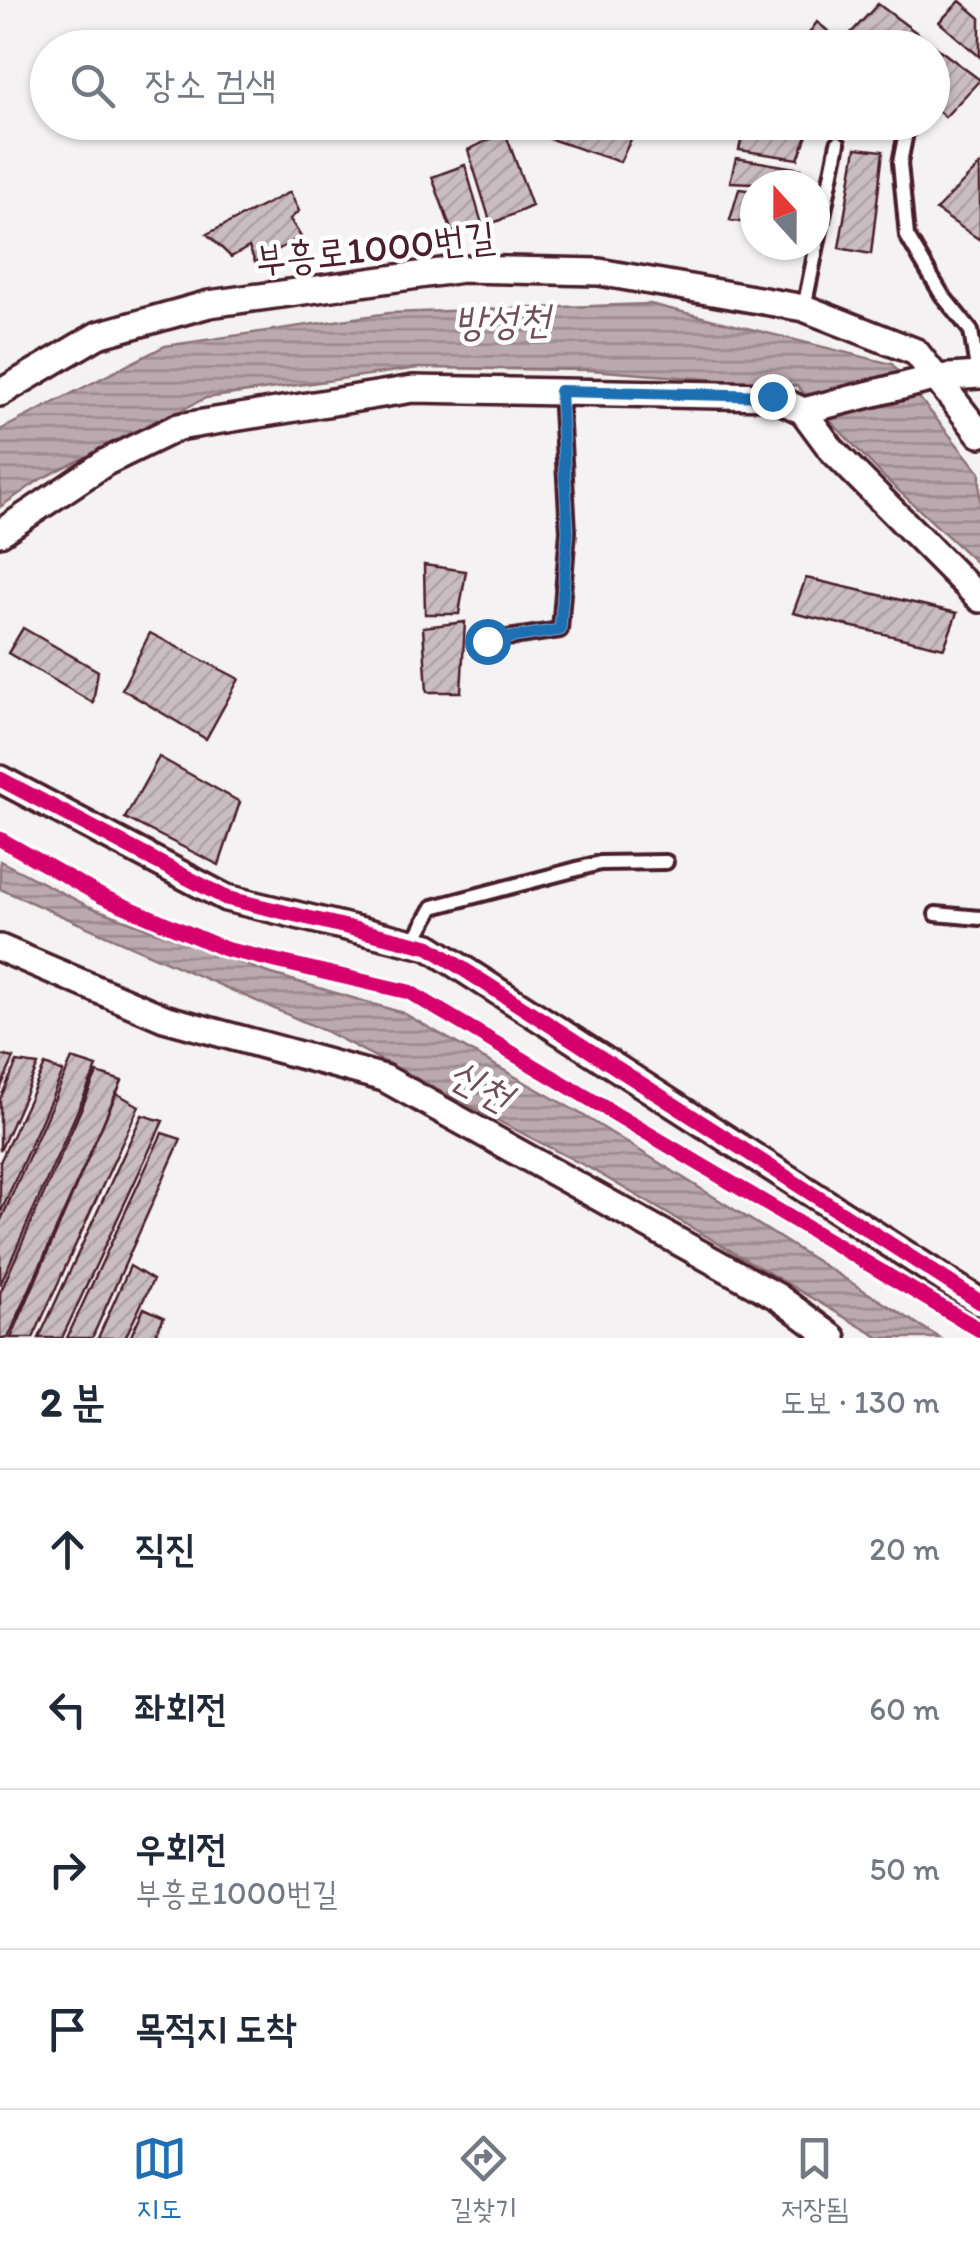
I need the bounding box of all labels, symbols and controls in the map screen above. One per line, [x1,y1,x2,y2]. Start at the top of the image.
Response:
search box [30,30,950,140]
icon: search [65,58,120,113]
text: 장소 검색 [145,61,276,107]
north arrow [740,170,830,260]
street label: 부흥로1000번길 [253,213,497,283]
water label: 방성천 [453,294,555,346]
route end [750,374,796,420]
route start [465,619,511,665]
water label: 신천 [441,1047,524,1122]
text: 2 분 [40,1376,105,1427]
text: 도보 · 130 m [780,1383,940,1421]
icon: ahead [40,1522,95,1577]
text: 직진 [135,1525,196,1571]
text: 20 m [869,1530,940,1568]
icon: left [40,1682,95,1737]
text: 좌회전 [135,1685,227,1731]
text: 60 m [869,1690,940,1728]
text: 우회전 [135,1825,227,1871]
icon: right [40,1842,95,1897]
text: 50 m [869,1850,940,1888]
text: 부흥로1000번길 [135,1874,338,1912]
icon: arrive [40,2002,95,2057]
text: 목적지 도착 [135,2005,296,2051]
tab: 지도 [132,2131,187,2228]
tab: 길찾기 [450,2131,517,2228]
tab: 저장됨 [781,2131,848,2228]

